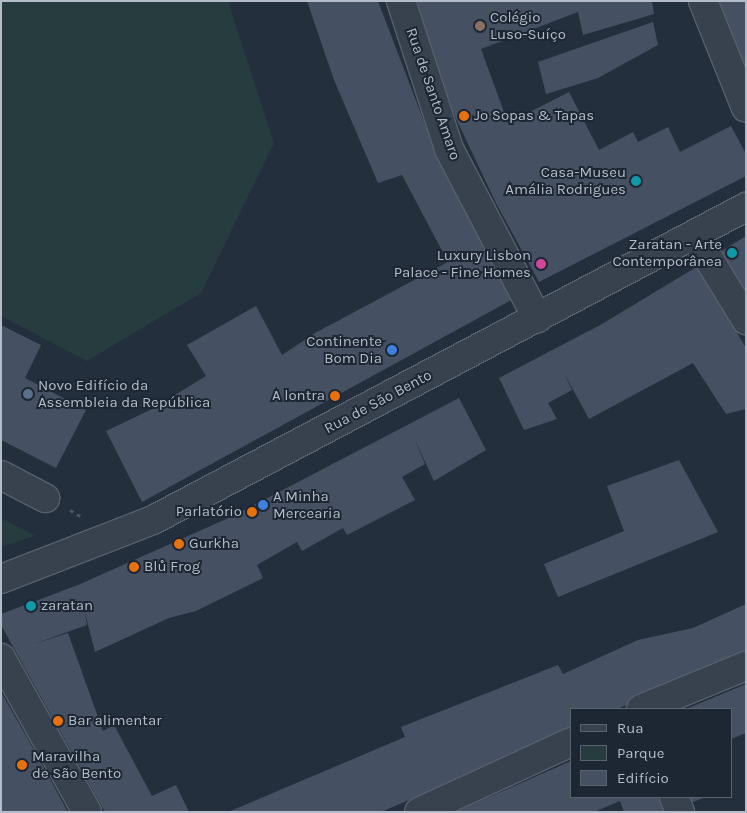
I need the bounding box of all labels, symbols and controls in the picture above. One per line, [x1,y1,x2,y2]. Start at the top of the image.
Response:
place label: Colégio Luso-Suíço [490,8,566,43]
marker: Colégio Luso-Suíço [474,20,486,32]
street label: Rua de Santo Amaro [402,26,464,162]
place label: Jo Sopas & Tapas [474,107,594,125]
marker: Jo Sopas & Tapas [458,110,470,122]
place label: Casa-Museu Amália Rodrigues [505,163,626,198]
marker: Casa-Museu Amália Rodrigues [630,175,642,187]
place label: Zaratan - Arte Contemporânea [613,235,722,270]
place label: Luxury Lisbon Palace - Fine Homes [394,246,531,281]
marker: Zaratan - Arte Contemporânea [726,247,738,259]
marker: Luxury Lisbon Palace - Fine Homes [535,258,547,270]
place label: Continente Bom Dia [306,332,382,367]
marker: Continente Bom Dia [386,344,398,356]
street label: Rua de São Bento [321,366,435,438]
place label: Novo Edifício da Assembleia da República [38,376,210,411]
place label: A lontra [272,387,325,405]
marker: Novo Edifício da Assembleia da República [22,388,34,400]
marker: A lontra [329,390,341,402]
place label: A Minha Mercearia [273,487,341,522]
marker: A Minha Mercearia [257,499,269,511]
place label: Parlatório [176,503,242,521]
marker: Parlatório [246,506,258,518]
place label: Gurkha [189,535,239,553]
marker: Gurkha [173,538,185,550]
place label: Blů Frog [144,558,200,576]
marker: Blů Frog [128,561,140,573]
place label: zaratan [41,597,93,615]
marker: zaratan [25,600,37,612]
legend [570,708,732,798]
place label: Bar alimentar [68,712,162,730]
marker: Bar alimentar [52,715,64,727]
text: Rua [617,719,644,737]
text: Parque [617,744,665,762]
place label: Maravilha de São Bento [32,747,121,782]
marker: Maravilha de São Bento [16,759,28,771]
text: Edifício [617,769,669,787]

